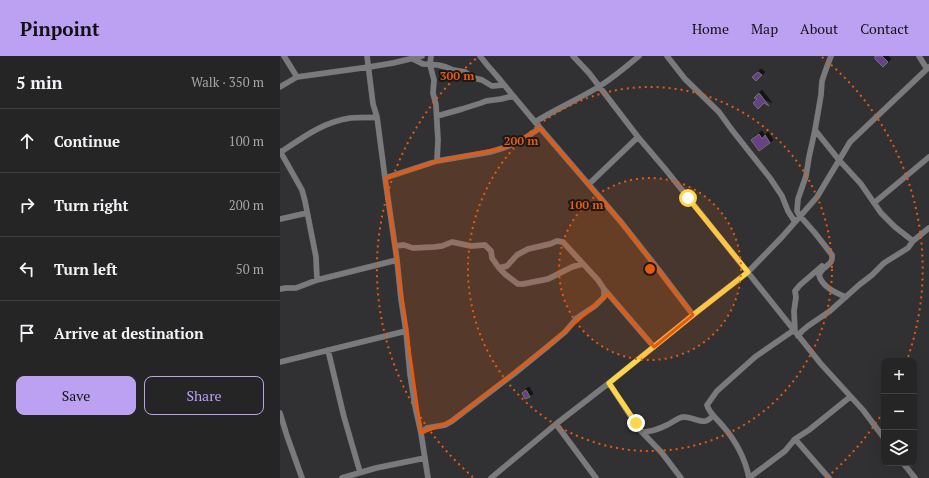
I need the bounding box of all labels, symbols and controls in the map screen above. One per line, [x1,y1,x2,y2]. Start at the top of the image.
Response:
text: Pinpoint [20,16,100,41]
text: Home [692,19,729,38]
text: Map [751,19,778,38]
text: About [800,19,838,38]
text: Contact [860,19,909,38]
text: 300 m [440,68,474,83]
text: 5 min [16,71,63,94]
text: Walk · 350 m [191,73,264,91]
icon: ahead [16,130,38,152]
text: Continue [54,131,120,151]
text: 100 m [229,132,264,150]
text: 200 m [504,133,538,148]
route start [679,189,697,207]
icon: right [16,194,38,216]
text: Turn right [54,195,129,215]
text: 200 m [229,196,264,214]
text: 100 m [569,197,603,212]
icon: left [16,258,38,280]
text: Turn left [54,259,118,279]
text: 50 m [236,260,264,278]
centre of rings [643,262,657,276]
icon: arrive [16,322,38,344]
text: Arrive at destination [54,323,204,343]
map controls [881,358,917,466]
button: + [881,358,917,394]
button: Save [16,376,136,415]
button: Share [144,376,264,415]
button: − [881,394,917,430]
route end [627,414,645,432]
button: layers [881,430,917,466]

